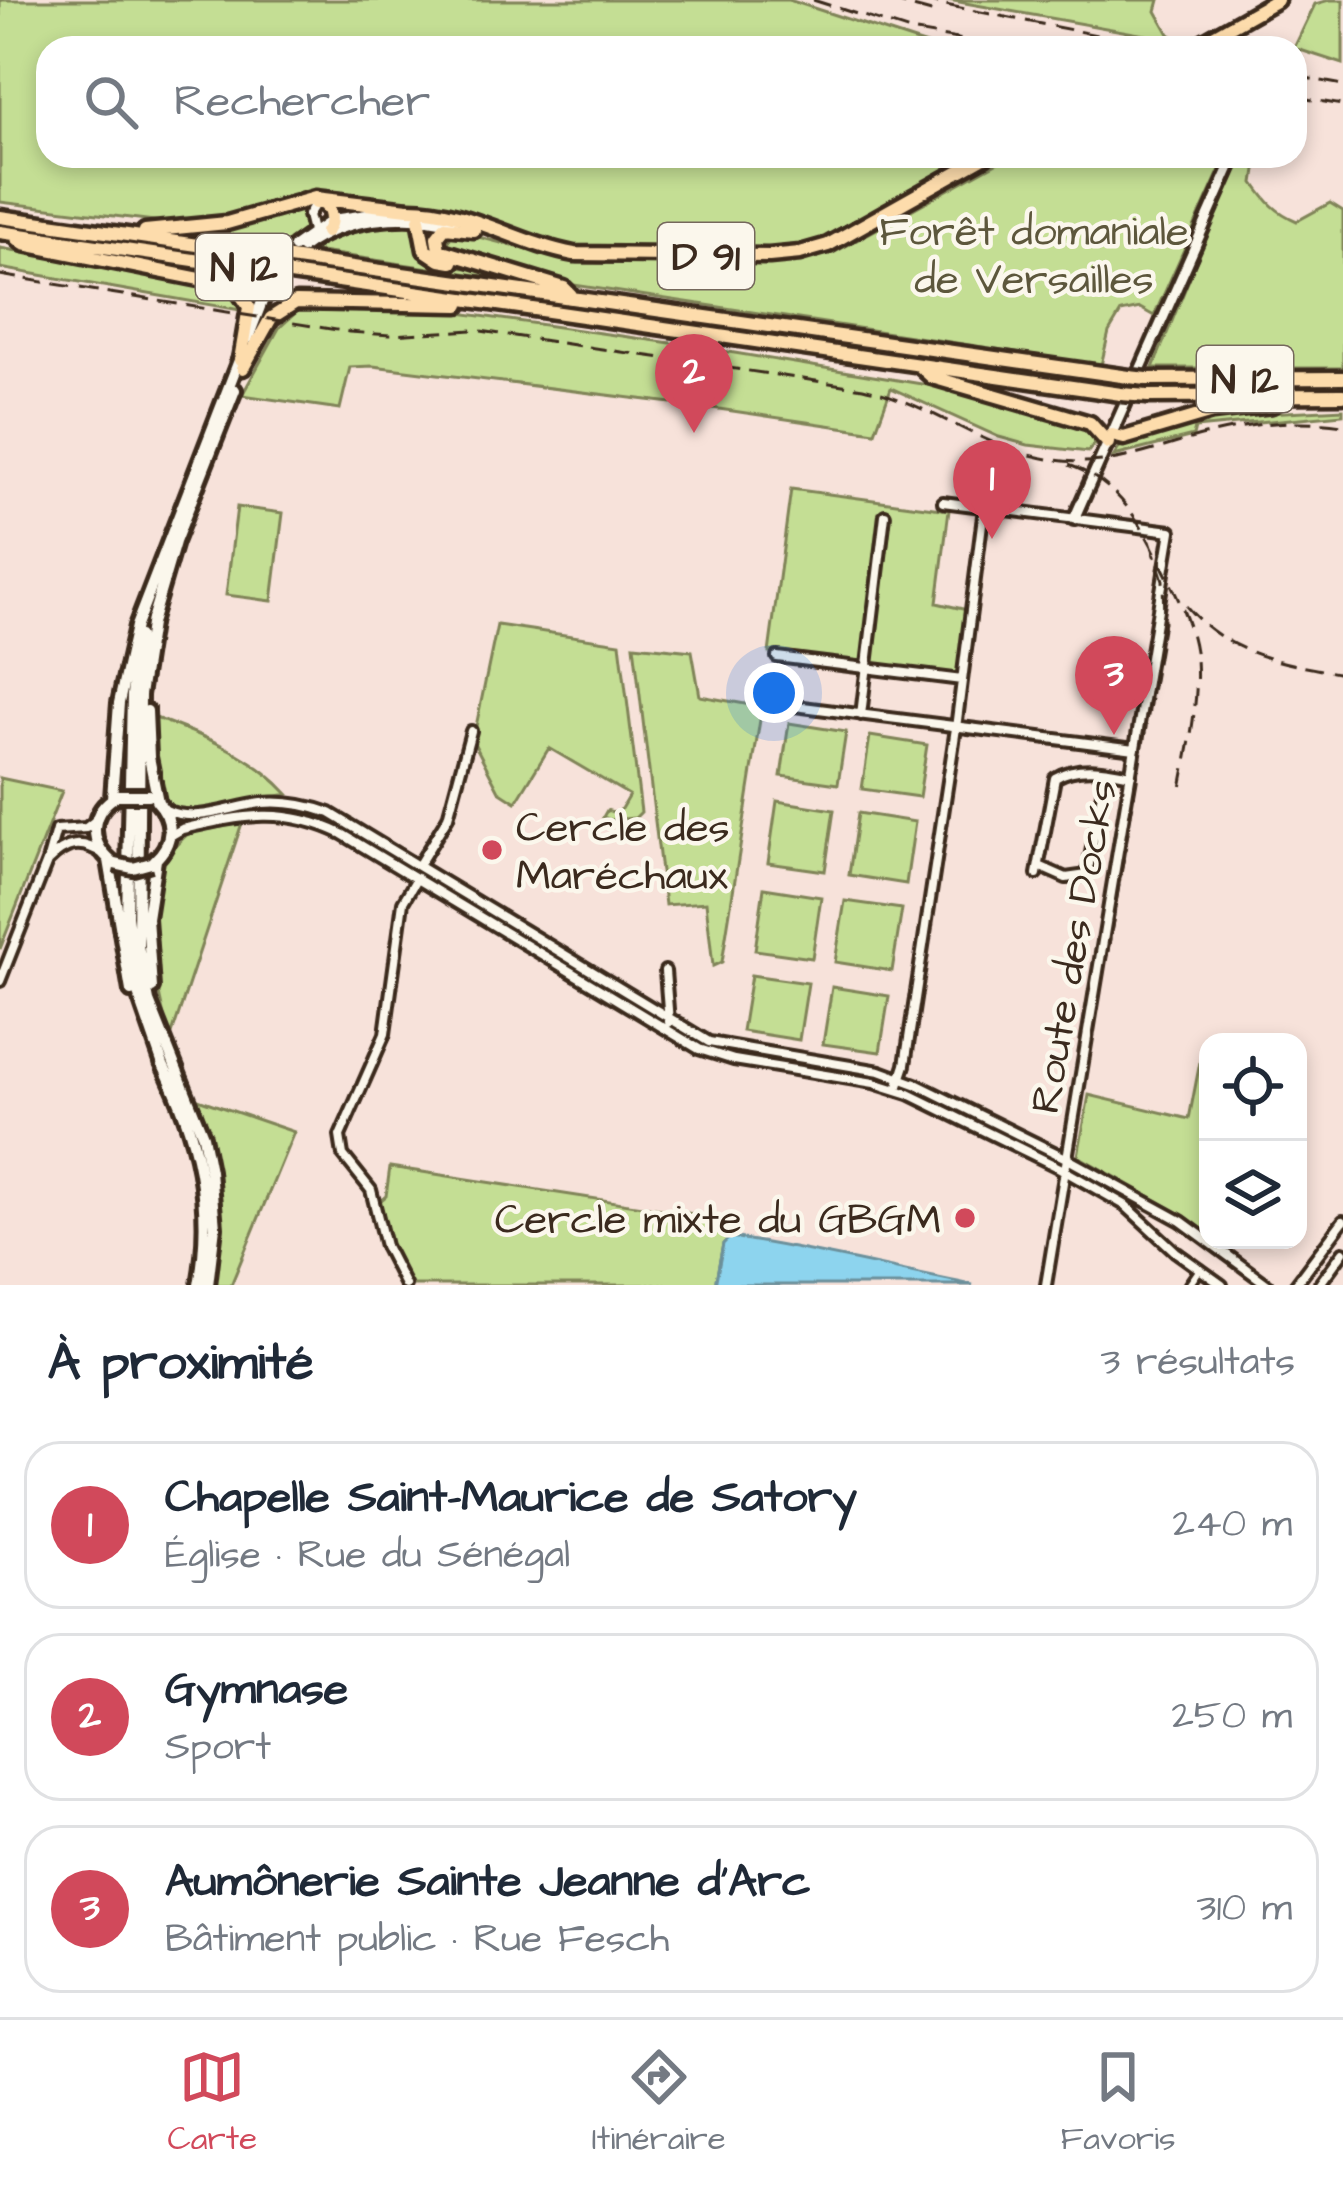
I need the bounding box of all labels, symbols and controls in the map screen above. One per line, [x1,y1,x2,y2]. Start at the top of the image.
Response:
search box [36,36,1307,168]
icon: search [78,69,144,135]
text: Rechercher [174,71,430,133]
park label: Forêt domaniale de Versailles [879,204,1189,310]
road number: D 91 [658,223,754,289]
road number: N 12 [196,234,292,300]
pin: 2 [655,334,733,433]
road number: N 12 [1197,346,1293,412]
pin: 1 [953,440,1031,539]
pin: 3 [1075,636,1153,735]
your location [744,663,804,723]
street label: Route des Docks [1017,775,1133,1118]
place label: Cercle des Maréchaux [516,800,730,906]
marker: Cercle des Maréchaux [479,837,505,863]
map controls [1199,1033,1307,1249]
button: locate [1199,1033,1307,1141]
button: layers [1199,1141,1307,1249]
place label: Cercle mixte du GBGM [495,1192,941,1250]
marker: Cercle mixte du GBGM [952,1205,978,1231]
text: À proximité [48,1328,314,1399]
text: 3 résultats [1100,1336,1295,1390]
text: Chapelle Saint-Maurice de Satory [165,1467,857,1529]
text: 1 [88,1498,93,1552]
text: 240 m [1173,1498,1292,1552]
text: Église · Rue du Sénégal [165,1529,570,1583]
text: Gymnase [165,1659,348,1721]
text: 2 [79,1690,101,1744]
text: 250 m [1171,1690,1292,1744]
text: Sport [165,1721,271,1775]
text: Aumônerie Sainte Jeanne d'Arc [165,1851,810,1913]
text: 3 [80,1882,100,1936]
text: 310 m [1197,1882,1292,1936]
text: Bâtiment public · Rue Fesch [165,1913,669,1967]
tab: Carte [167,2044,257,2162]
tab: Itinéraire [592,2044,726,2162]
tab: Favoris [1060,2044,1176,2162]

